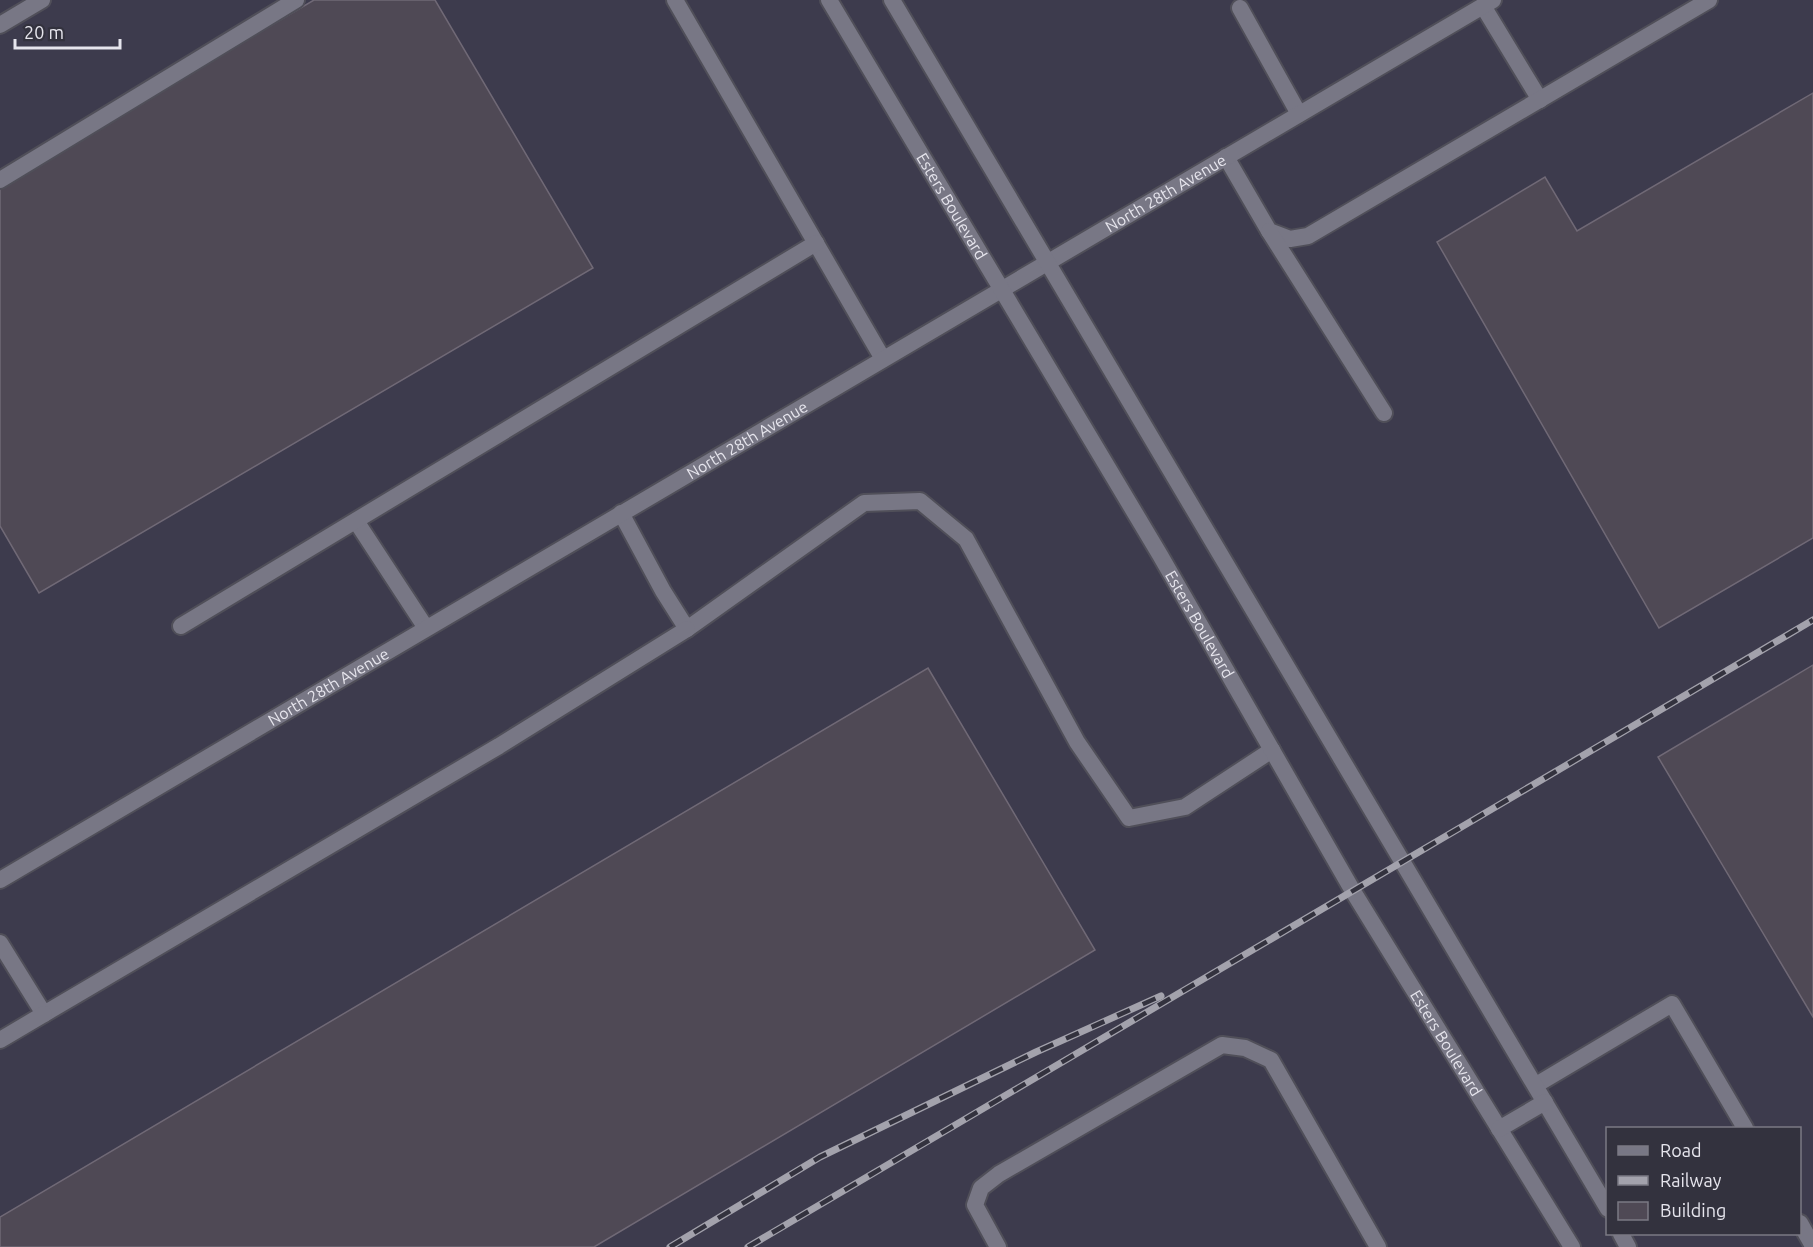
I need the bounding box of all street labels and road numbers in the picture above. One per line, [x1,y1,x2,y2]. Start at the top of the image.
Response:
street label: Esters Boulevard [913,150,991,263]
street label: North 28th Avenue [1102,150,1229,236]
street label: North 28th Avenue [683,397,811,482]
street label: Esters Boulevard [1162,567,1238,681]
street label: North 28th Avenue [265,644,392,729]
street label: Esters Boulevard [1407,987,1486,1099]

